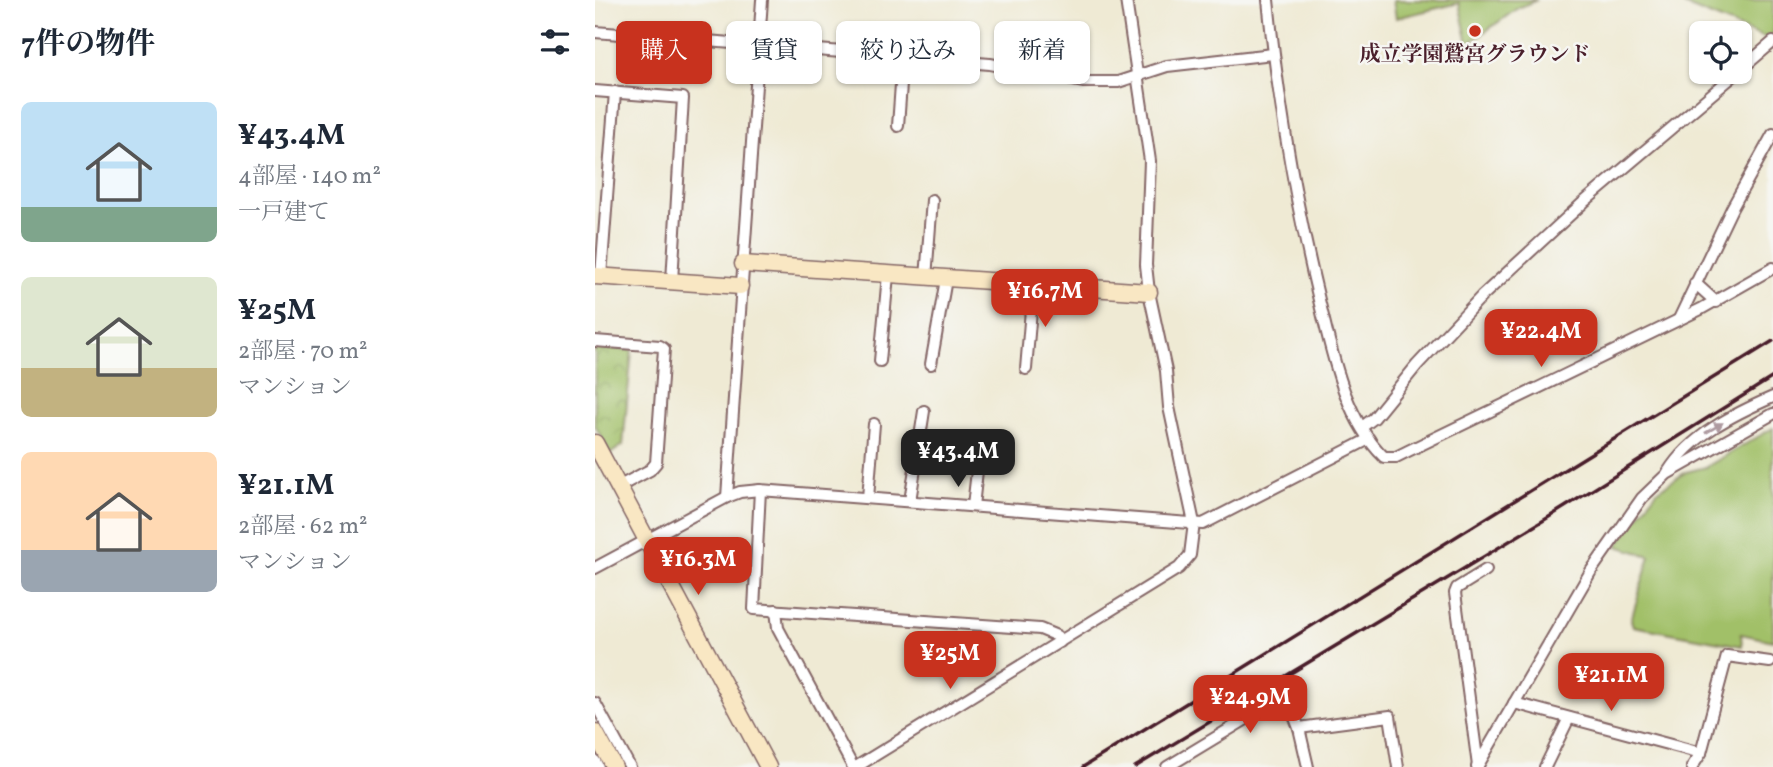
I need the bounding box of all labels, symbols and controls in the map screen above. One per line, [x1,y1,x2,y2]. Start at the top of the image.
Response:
chip: 購入 [616,21,712,84]
chip: 賃貸 [726,21,822,84]
chip: 絞り込み [836,21,980,84]
chip: 新着 [994,21,1090,84]
map controls [1689,21,1752,84]
button: locate [1689,21,1752,84]
icon: filters [536,23,574,61]
marker: 成立学園鷲宮グラウンド [1467,23,1483,39]
text: 7件の物件 [21,24,155,66]
place label: 成立学園鷲宮グラウンド [1360,41,1591,70]
text: ¥43.4M [238,115,345,157]
icon: home [77,130,161,214]
text: 4部屋 · 140 m² [238,161,381,193]
text: 一戸建て [238,197,330,229]
pin: ¥16.7M [988,270,1102,329]
text: ¥16.7M [1007,276,1083,308]
text: ¥25M [238,290,316,332]
icon: home [77,305,161,389]
pin: ¥22.4M [1484,310,1598,369]
text: ¥22.4M [1500,316,1582,348]
text: 2部屋 · 70 m² [238,336,368,368]
text: マンション [238,372,352,404]
one-way arrow [1704,422,1723,434]
pin: ¥43.4M [901,430,1015,489]
text: ¥43.4M [917,436,999,468]
text: ¥21.1M [238,465,334,507]
icon: home [77,480,161,564]
text: 2部屋 · 62 m² [238,511,368,543]
pin: ¥16.3M [641,538,755,597]
text: ¥16.3M [660,544,736,576]
text: マンション [238,547,352,579]
pin: ¥25M [909,632,991,691]
text: ¥25M [920,638,980,670]
pin: ¥21.1M [1554,654,1668,713]
text: ¥21.1M [1574,660,1648,692]
pin: ¥24.9M [1193,676,1307,735]
text: ¥24.9M [1209,682,1291,714]

